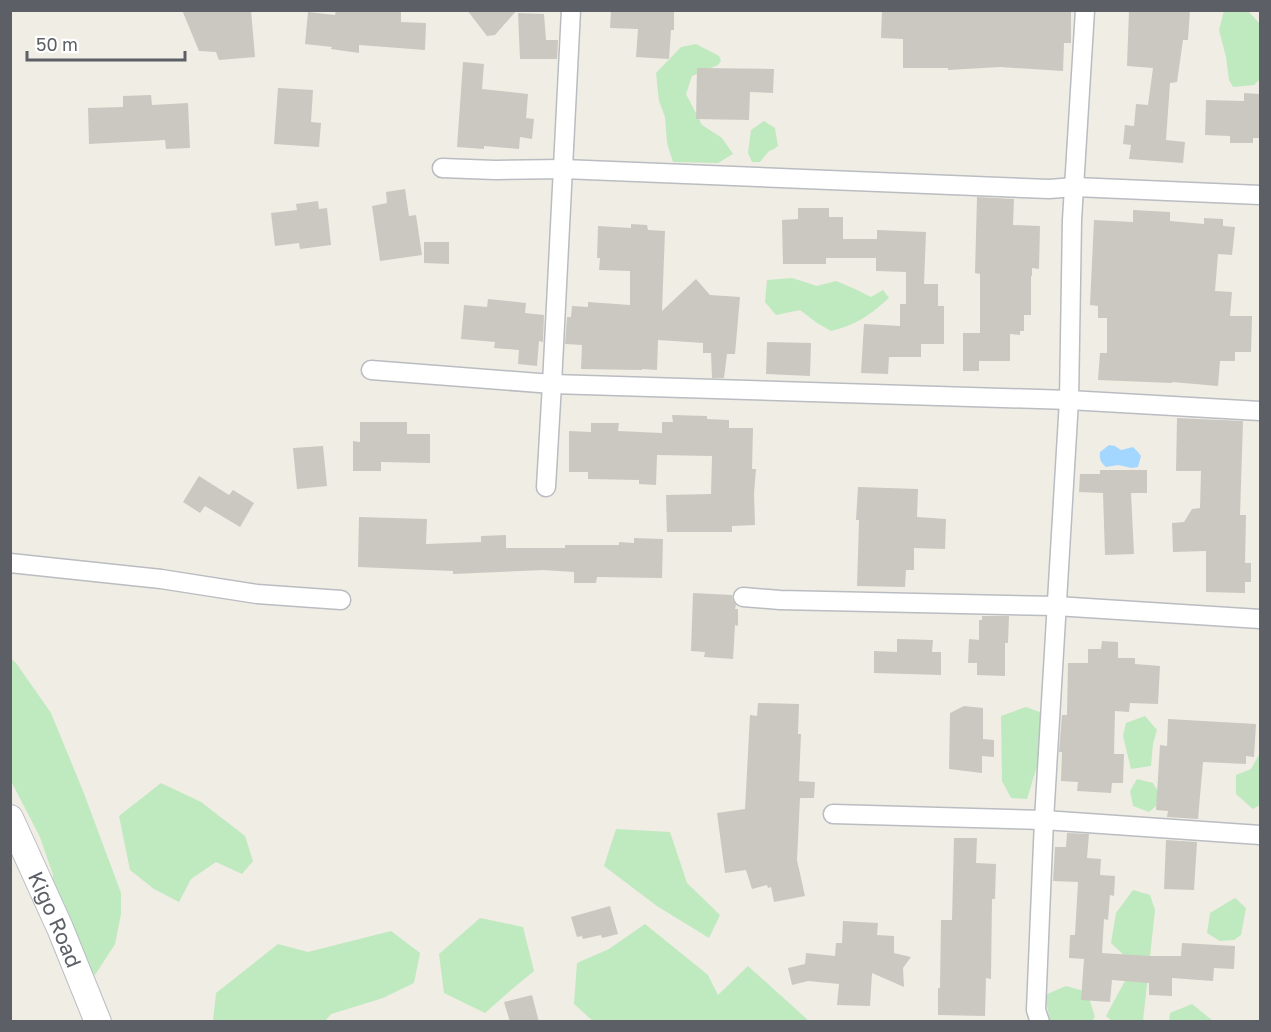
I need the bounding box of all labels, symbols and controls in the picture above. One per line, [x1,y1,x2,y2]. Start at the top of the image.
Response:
scale bar [27,24,184,62]
text: 50 m [36,33,78,55]
street label: Kigo Road [23,867,88,971]

